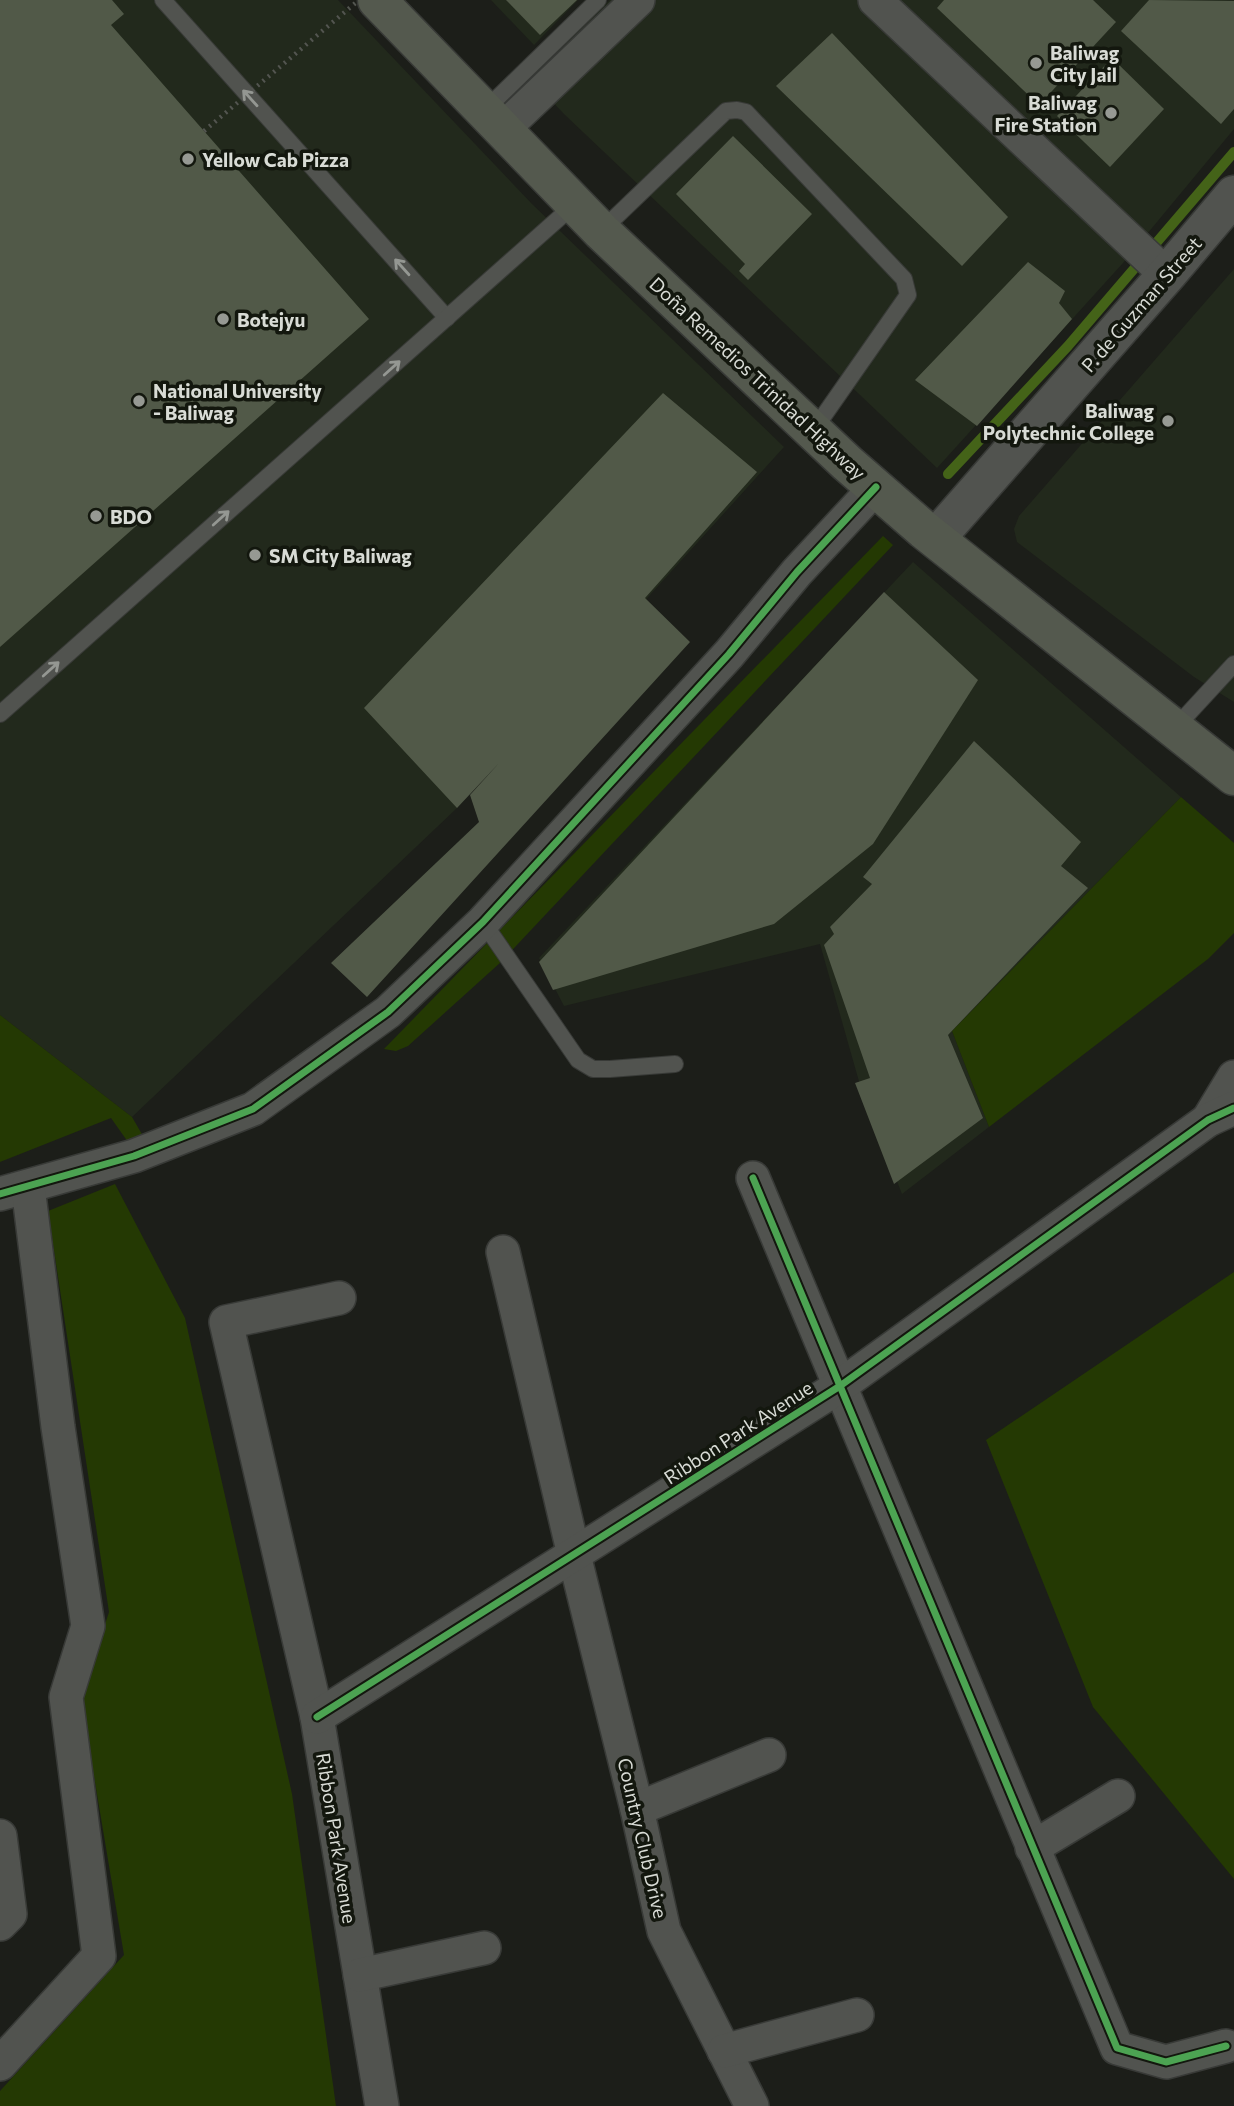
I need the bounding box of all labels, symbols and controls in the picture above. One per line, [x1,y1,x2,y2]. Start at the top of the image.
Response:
place label: Baliwag City Jail [1050,41,1120,86]
marker: Baliwag City Jail [1028,55,1044,71]
one-way arrow [242,89,258,107]
place label: Baliwag Fire Station [995,91,1098,136]
marker: Baliwag Fire Station [1103,105,1119,121]
place label: Yellow Cab Pizza [202,148,349,171]
marker: Yellow Cab Pizza [180,151,196,167]
street label: P. de Guzman Street [1076,232,1206,376]
one-way arrow [394,259,410,277]
street label: Doña Remedios Trinidad Highway [645,272,871,484]
place label: Botejyu [237,308,305,331]
marker: Botejyu [215,311,231,327]
one-way arrow [383,359,400,376]
place label: National University - Baliwag [153,379,323,424]
marker: National University - Baliwag [131,393,147,409]
place label: Baliwag Polytechnic College [983,399,1155,444]
marker: Baliwag Polytechnic College [1160,413,1176,429]
place label: BDO [110,505,152,528]
marker: BDO [88,508,104,524]
one-way arrow [212,511,230,527]
place label: SM City Baliwag [269,544,412,567]
marker: SM City Baliwag [247,547,263,563]
one-way arrow [42,661,60,677]
street label: Ribbon Park Avenue [659,1375,817,1489]
street label: Ribbon Park Avenue [312,1751,362,1925]
street label: Country Club Drive [613,1756,673,1920]

